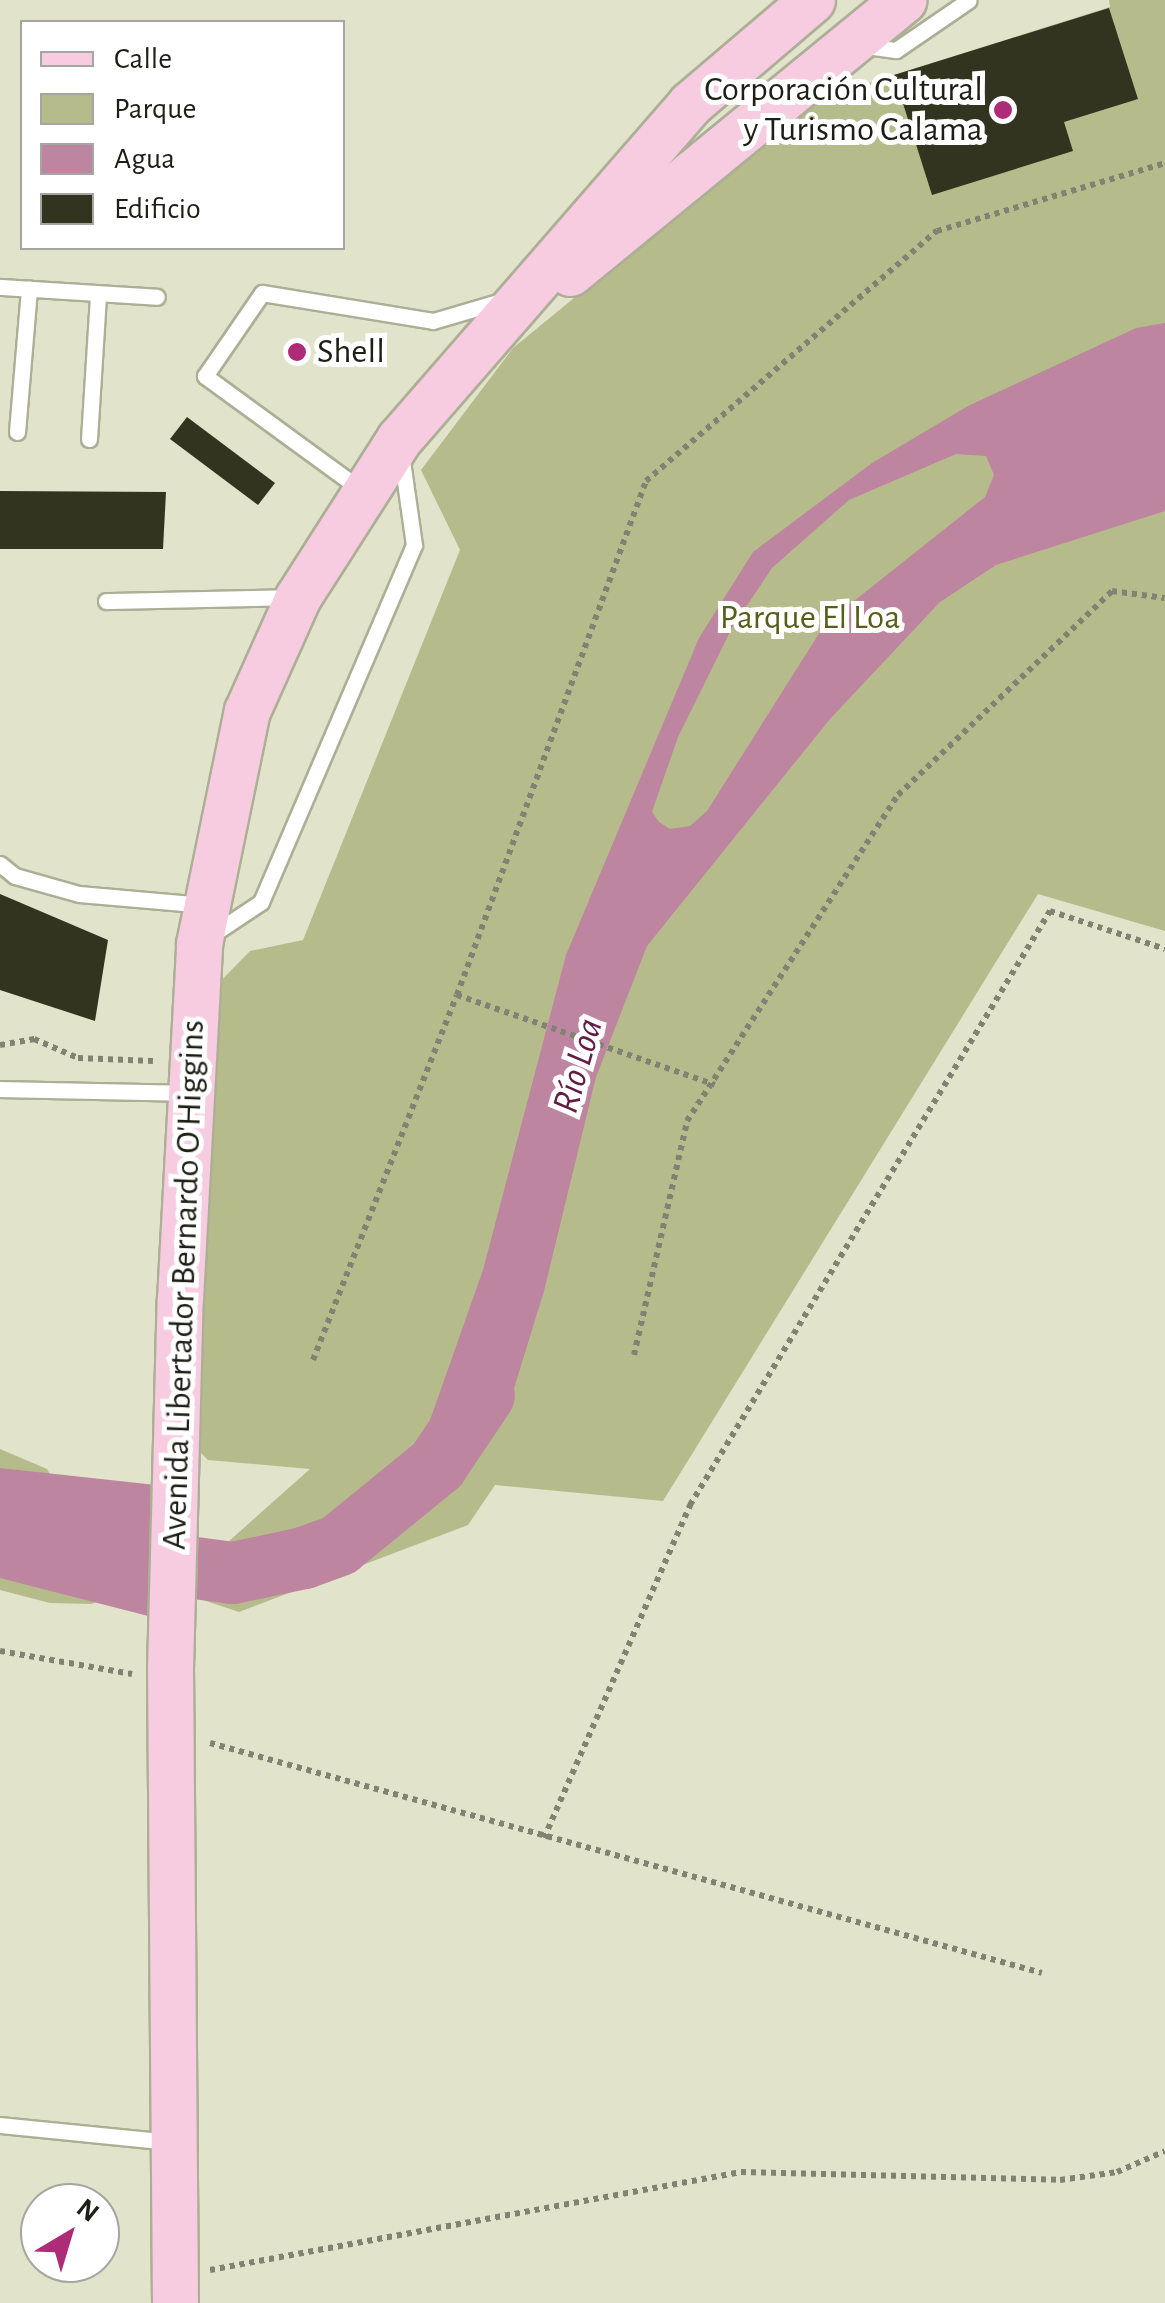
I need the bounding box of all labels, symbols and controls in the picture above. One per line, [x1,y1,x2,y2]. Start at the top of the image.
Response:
legend [20,20,345,250]
text: Calle [114,44,172,74]
place label: Corporación Cultural y Turismo Calama [704,69,983,151]
text: Parque [114,94,196,124]
marker: Corporación Cultural y Turismo Calama [992,99,1014,121]
text: Agua [114,144,175,174]
text: Edificio [114,194,201,224]
place label: Shell [317,331,385,373]
marker: Shell [286,341,308,363]
park label: Parque El Loa [720,597,900,639]
water label: Río Loa [544,1013,614,1119]
street label: Avenida Libertador Bernardo O'Higgins [154,1019,214,1551]
north arrow [20,2183,120,2283]
text: N [71,2194,104,2228]

